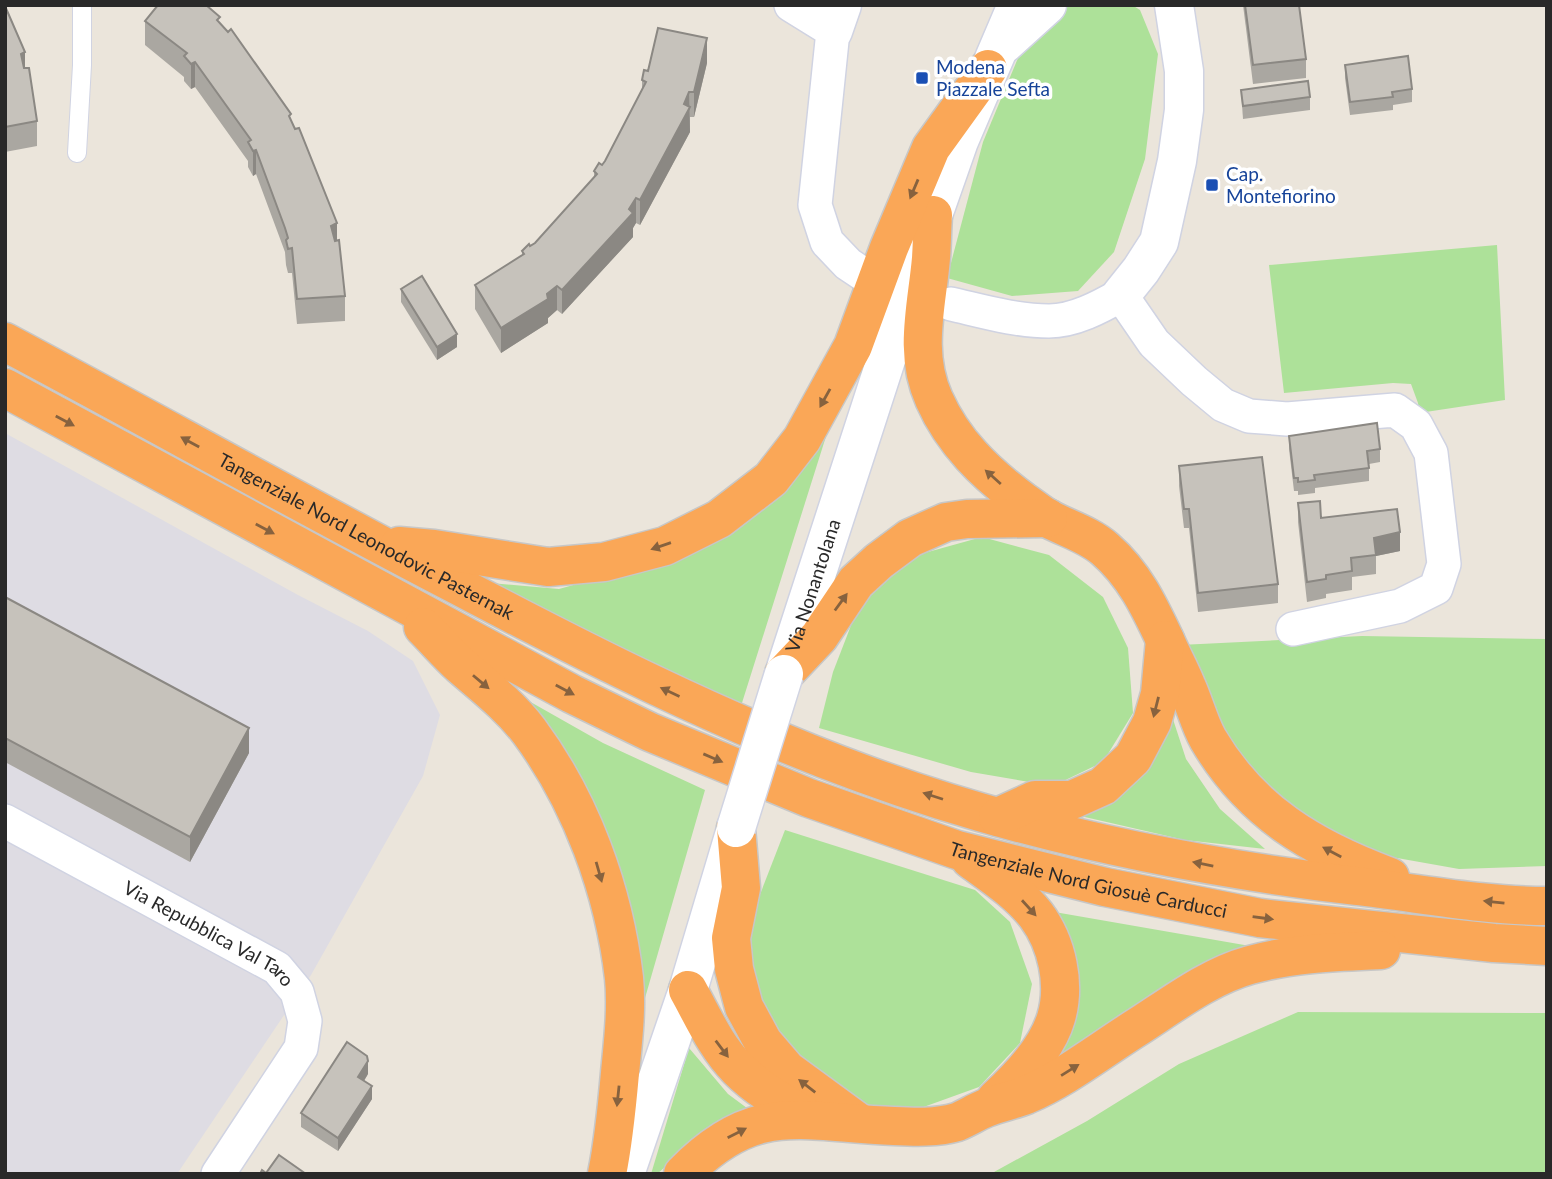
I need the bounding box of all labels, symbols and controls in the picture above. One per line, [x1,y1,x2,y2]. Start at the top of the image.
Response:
place label: Modena Piazzale Sefta [936,55,1050,100]
marker: Modena Piazzale Sefta [914,70,930,86]
place label: Cap. Montefiorino [1226,162,1336,207]
marker: Cap. Montefiorino [1204,177,1220,193]
one-way arrow [908,179,920,199]
one-way arrow [819,388,831,408]
one-way arrow [56,415,75,427]
one-way arrow [180,436,200,447]
street label: Tangenziale Nord Leonodovic Pasternak [215,448,518,624]
one-way arrow [984,469,1002,485]
street label: Via Nonantolana [780,516,845,655]
one-way arrow [256,523,275,535]
one-way arrow [651,541,672,552]
one-way arrow [834,593,848,611]
one-way arrow [472,674,489,689]
one-way arrow [555,684,575,695]
one-way arrow [659,686,680,697]
one-way arrow [1150,697,1161,719]
one-way arrow [703,753,724,764]
one-way arrow [922,790,943,801]
street label: Tangenziale Nord Giosuè Carducci [947,836,1229,922]
one-way arrow [1322,847,1342,858]
one-way arrow [1192,858,1214,869]
one-way arrow [595,862,605,883]
street label: Via Repubblica Val Taro [120,875,299,991]
one-way arrow [1482,897,1504,908]
one-way arrow [1021,899,1037,917]
one-way arrow [1252,912,1274,923]
one-way arrow [715,1039,730,1057]
one-way arrow [1060,1063,1079,1076]
one-way arrow [798,1079,816,1093]
one-way arrow [612,1085,623,1107]
one-way arrow [727,1128,747,1139]

